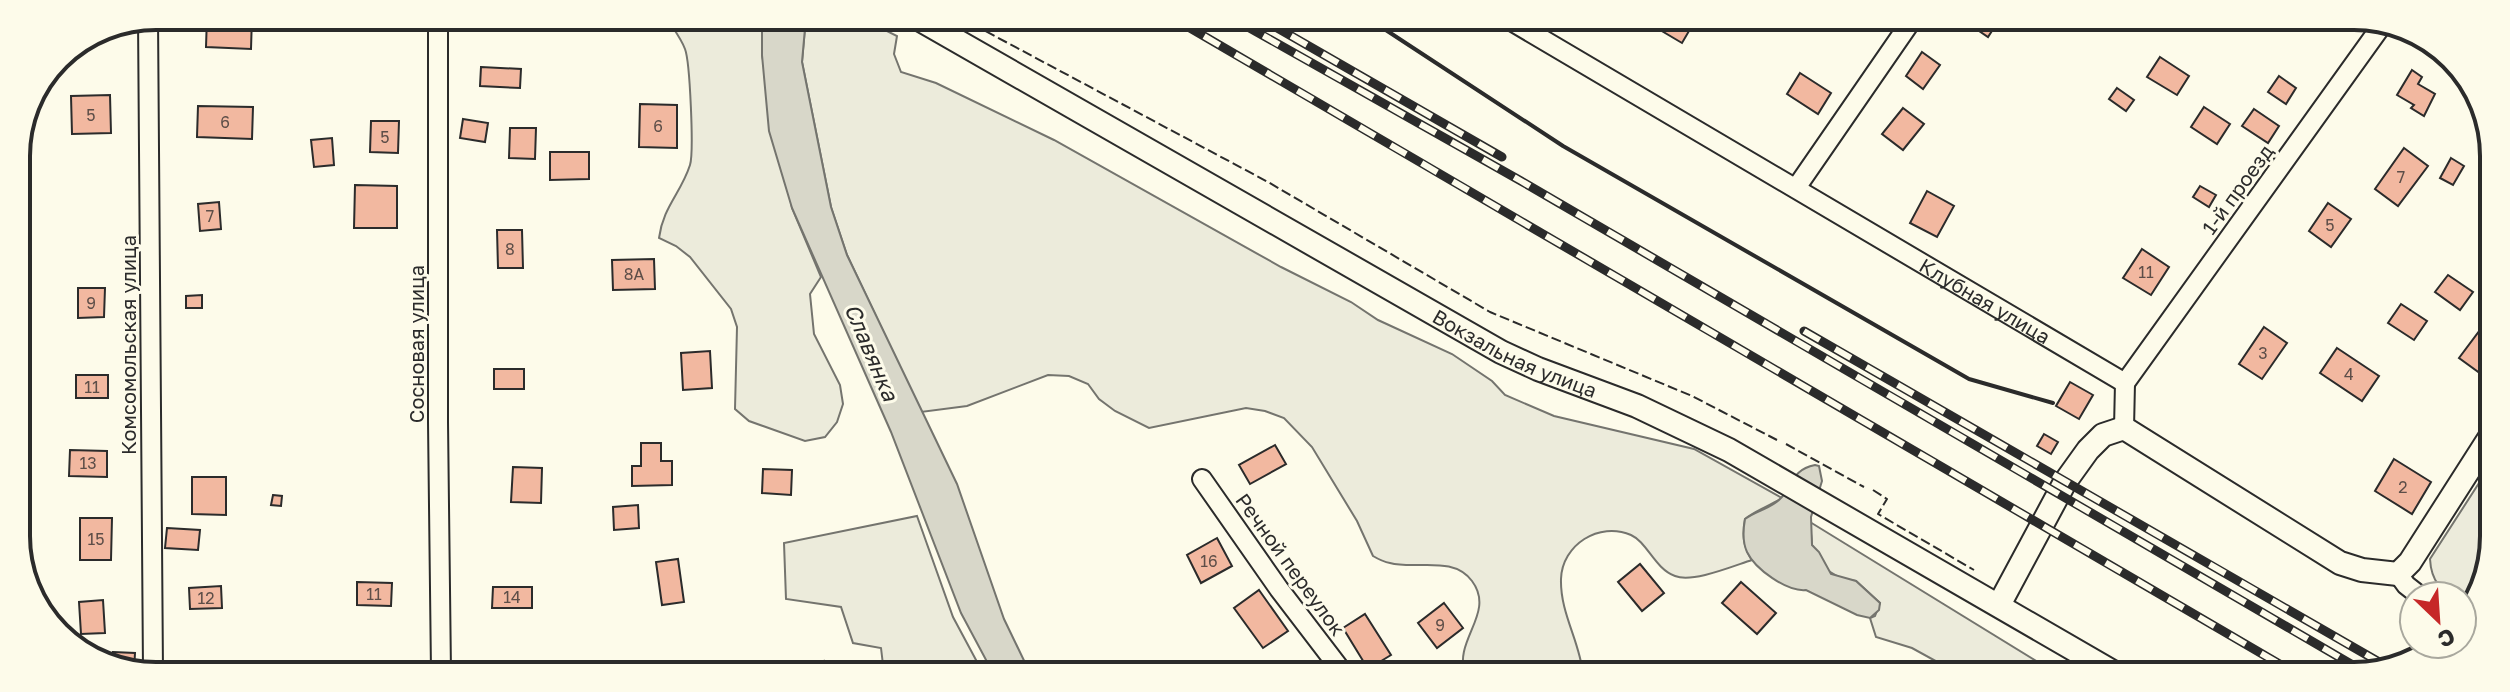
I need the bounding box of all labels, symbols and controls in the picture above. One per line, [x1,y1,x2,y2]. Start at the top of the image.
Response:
house number: 5 [86,105,96,125]
house number: 6 [220,112,230,132]
house number: 6 [653,116,663,136]
house number: 5 [380,127,390,147]
street label: 1-й проезд [2196,139,2278,239]
house number: 7 [2397,167,2405,187]
house number: 7 [206,206,214,226]
house number: 5 [2325,215,2335,235]
street label: Комсомольская улица [116,235,140,455]
house number: 8 [505,239,515,259]
street label: Клубная улица [1915,253,2055,348]
house number: 11 [2138,262,2154,282]
house number: 8А [624,264,645,284]
street label: Сосновая улица [404,265,428,423]
house number: 9 [86,293,96,313]
water label: Славянка [839,299,905,406]
street label: Вокзальная улица [1429,304,1600,402]
house number: 3 [2258,343,2268,363]
house number: 4 [2344,364,2354,384]
house number: 11 [84,377,100,397]
house number: 13 [79,453,97,473]
house number: 2 [2398,477,2408,497]
street label: Речной переулок [1231,488,1351,640]
house number: 15 [87,529,105,549]
house number: 16 [1200,551,1218,571]
north arrow [2398,580,2478,660]
house number: 11 [366,584,382,604]
house number: 14 [503,587,521,607]
house number: 12 [197,588,215,608]
house number: 9 [1435,615,1445,635]
text: С [2434,623,2459,654]

